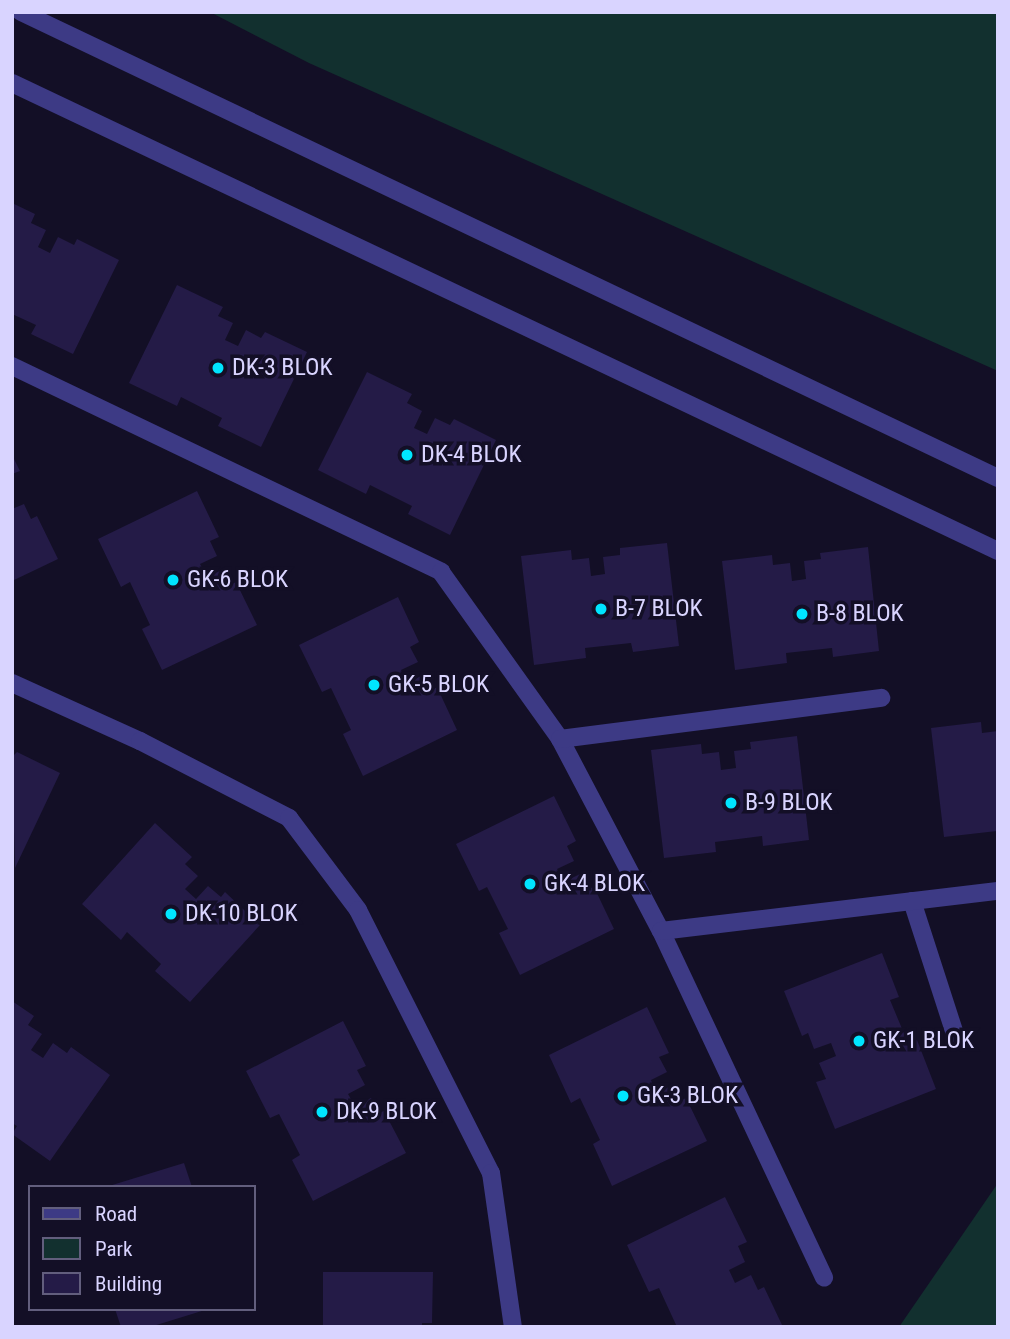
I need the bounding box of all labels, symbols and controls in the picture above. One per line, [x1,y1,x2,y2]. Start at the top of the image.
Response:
place label: DK-3 BLOK [232,354,333,382]
marker: DK-3 BLOK [210,360,226,376]
place label: DK-4 BLOK [421,441,522,469]
marker: DK-4 BLOK [399,447,415,463]
place label: GK-6 BLOK [187,566,288,594]
marker: GK-6 BLOK [165,572,181,588]
place label: B-7 BLOK [615,595,703,623]
place label: B-8 BLOK [816,600,904,628]
marker: B-7 BLOK [593,601,609,617]
marker: B-8 BLOK [794,606,810,622]
place label: GK-5 BLOK [388,671,489,699]
marker: GK-5 BLOK [366,677,382,693]
place label: B-9 BLOK [745,789,833,817]
marker: B-9 BLOK [723,795,739,811]
place label: GK-4 BLOK [544,870,645,898]
marker: GK-4 BLOK [522,876,538,892]
place label: DK-10 BLOK [185,900,297,928]
marker: DK-10 BLOK [163,906,179,922]
place label: GK-1 BLOK [873,1027,974,1055]
marker: GK-1 BLOK [851,1033,867,1049]
place label: GK-3 BLOK [637,1082,738,1110]
marker: GK-3 BLOK [615,1088,631,1104]
place label: DK-9 BLOK [336,1098,437,1126]
marker: DK-9 BLOK [314,1104,330,1120]
legend [28,1185,256,1311]
text: Road [95,1202,137,1226]
text: Park [95,1237,132,1261]
text: Building [95,1272,162,1296]

